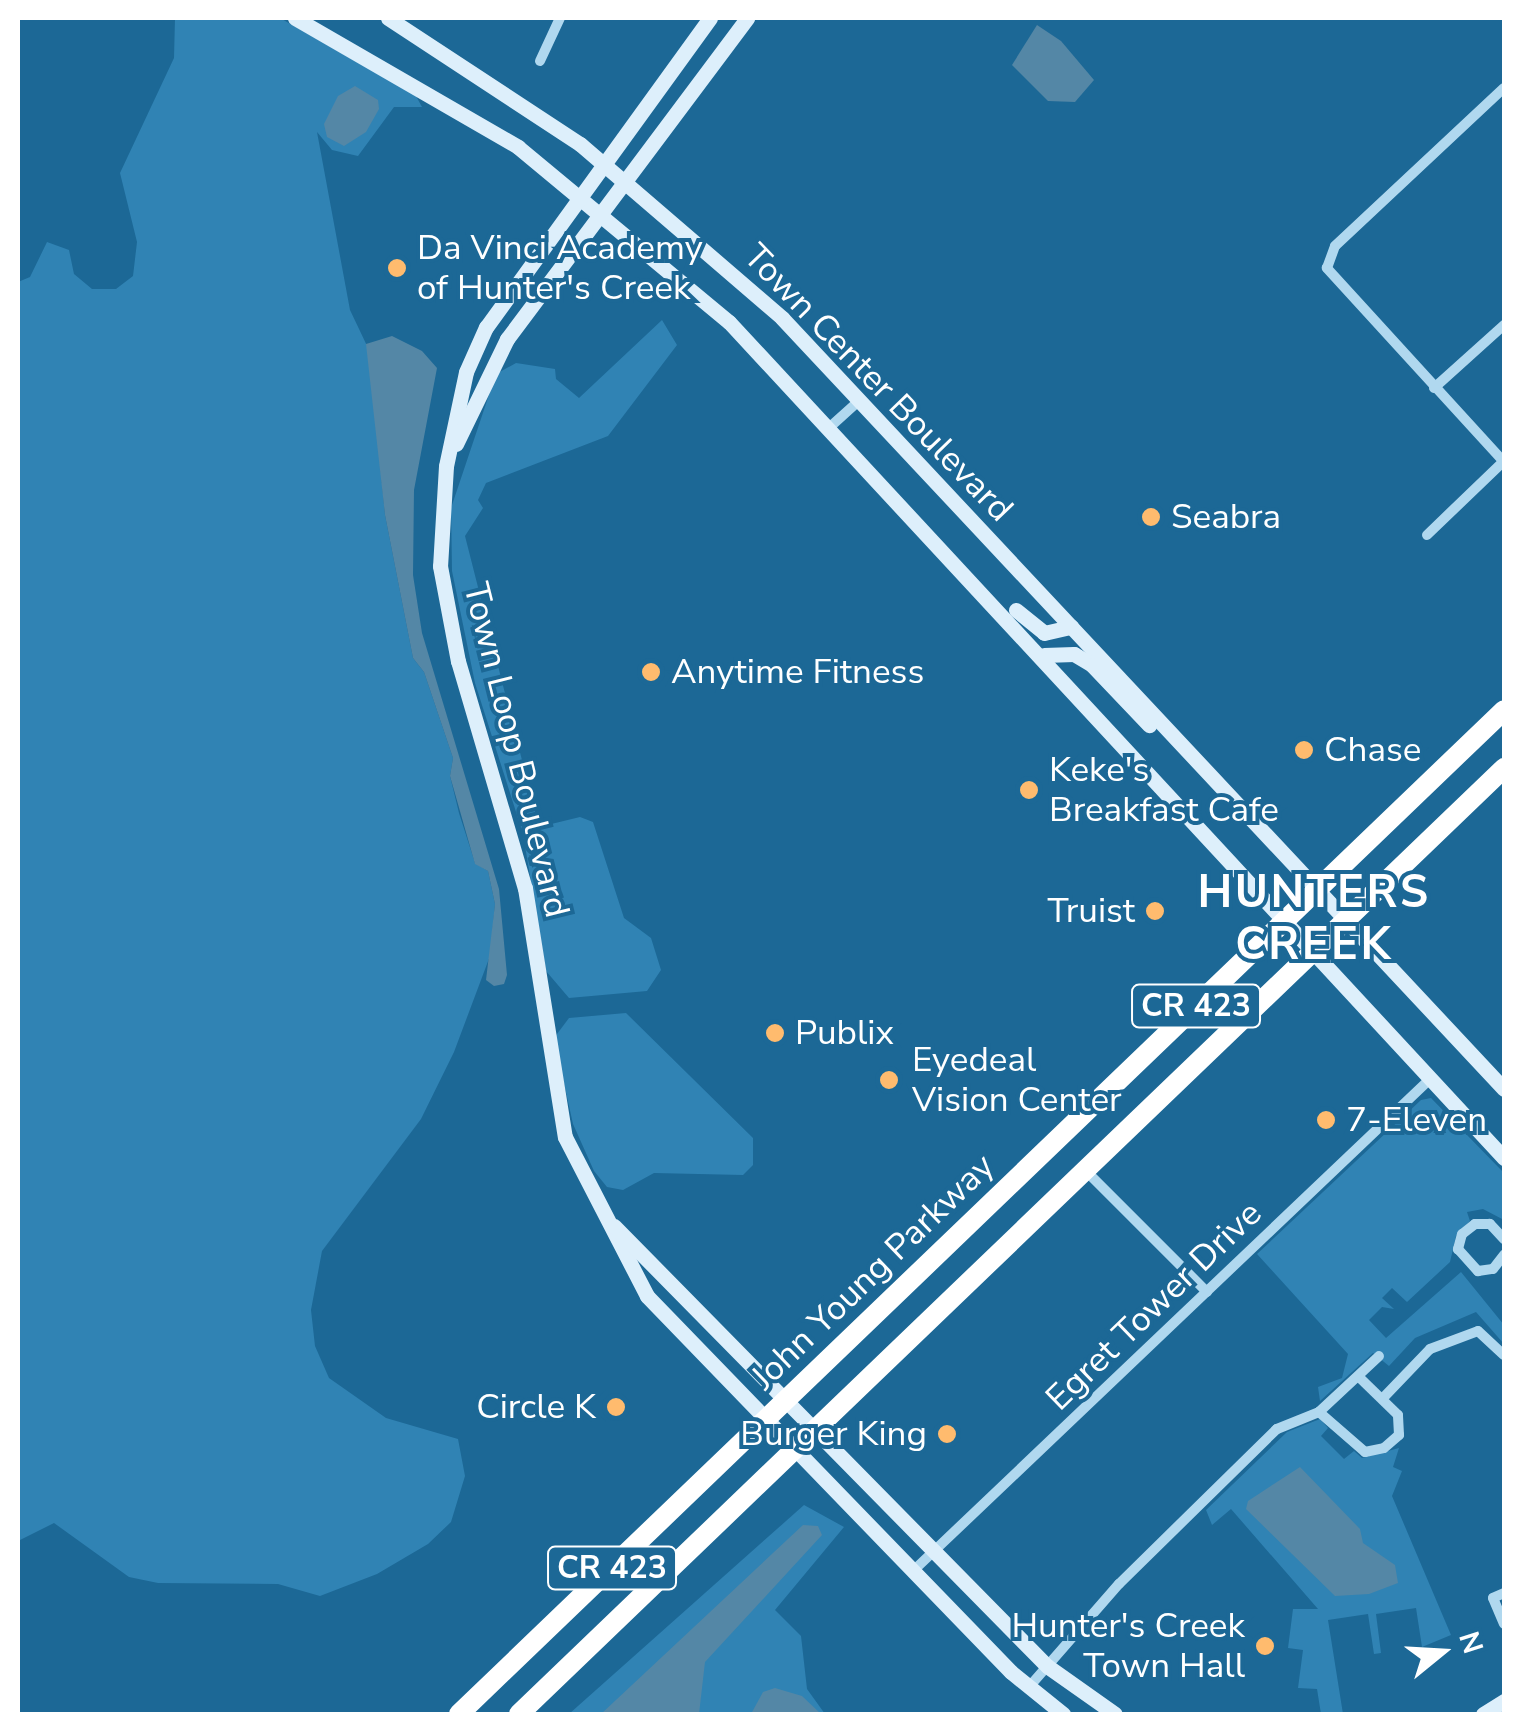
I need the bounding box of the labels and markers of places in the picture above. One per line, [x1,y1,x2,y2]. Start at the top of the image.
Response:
place label: Da Vinci Academy of Hunter's Creek [417,227,703,309]
marker: Da Vinci Academy of Hunter's Creek [386,257,408,279]
place label: Seabra [1171,496,1281,538]
marker: Seabra [1140,506,1162,528]
place label: Anytime Fitness [671,651,924,693]
marker: Anytime Fitness [640,661,662,683]
place label: Chase [1324,729,1421,771]
marker: Chase [1293,739,1315,761]
place label: Keke's Breakfast Cafe [1049,749,1279,831]
marker: Keke's Breakfast Cafe [1018,779,1040,801]
place label: Truist [1047,890,1135,932]
marker: Truist [1144,900,1166,922]
place label: Publix [795,1012,894,1054]
marker: Publix [764,1022,786,1044]
place label: Eyedeal Vision Center [912,1039,1122,1121]
marker: Eyedeal Vision Center [876,1067,902,1093]
place label: 7-Eleven [1346,1099,1487,1141]
marker: 7-Eleven [1315,1109,1337,1131]
place label: Circle K [476,1386,596,1428]
marker: Circle K [605,1396,627,1418]
place label: Burger King [740,1413,927,1455]
marker: Burger King [936,1423,958,1445]
place label: Hunter's Creek Town Hall [1011,1605,1245,1687]
marker: Hunter's Creek Town Hall [1254,1635,1276,1657]

